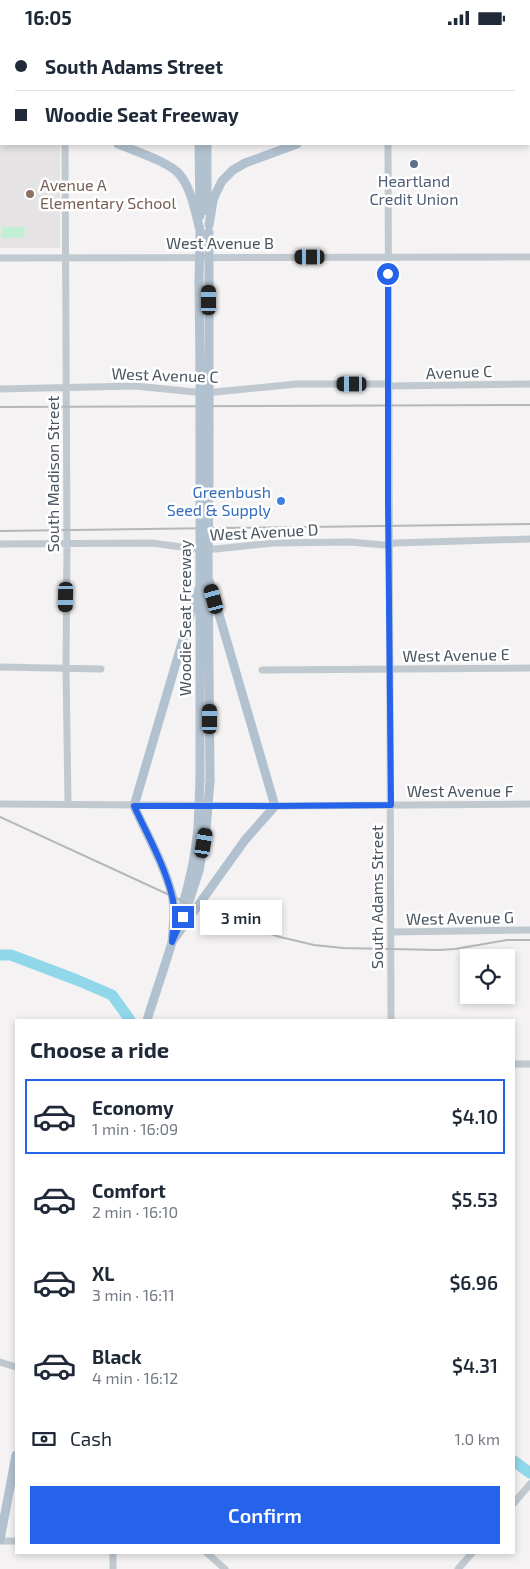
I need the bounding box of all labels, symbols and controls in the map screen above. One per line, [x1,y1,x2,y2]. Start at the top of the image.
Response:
text: 16:05 [25,6,72,29]
text: South Adams Street [45,55,223,78]
text: Woodie Seat Freeway [45,103,239,126]
marker: Heartland Credit Union [408,158,420,170]
place label: Heartland Credit Union [369,171,459,208]
place label: Avenue A Elementary School [40,175,176,212]
marker: Avenue A Elementary School [24,188,36,200]
street label: West Avenue B [166,233,274,252]
car [295,250,325,265]
route start [377,263,399,285]
car [201,285,216,315]
street label: Avenue C [426,361,492,382]
street label: West Avenue C [111,363,219,386]
car [337,377,367,392]
street label: South Madison Street [43,396,62,552]
place label: Greenbush Seed & Supply [167,482,272,519]
marker: Greenbush Seed & Supply [275,495,287,507]
street label: West Avenue D [209,519,319,544]
street label: Woodie Seat Freeway [175,539,194,696]
car [58,582,73,612]
car [202,583,225,615]
street label: West Avenue E [402,644,510,665]
car [202,704,217,734]
street label: West Avenue F [407,781,514,800]
street label: South Adams Street [367,825,386,969]
car [194,827,213,859]
callout: 3 min [200,899,283,935]
route end [172,906,194,928]
street label: West Avenue G [406,907,514,928]
text: 3 min [221,908,261,927]
map controls [460,949,515,1004]
button: locate [460,949,515,1004]
text: Choose a ride [30,1036,169,1062]
icon: car [32,1094,77,1139]
text: Economy [92,1096,174,1119]
text: $4.10 [452,1105,498,1128]
text: 1 min · 16:09 [92,1119,178,1138]
icon: car [32,1177,77,1222]
text: Comfort [92,1179,166,1202]
text: $5.53 [451,1188,498,1211]
text: 2 min · 16:10 [92,1202,178,1221]
icon: car [32,1260,77,1305]
text: XL [92,1262,114,1285]
text: $6.96 [449,1271,498,1294]
text: 3 min · 16:11 [92,1285,175,1304]
icon: car [32,1343,77,1388]
text: Black [92,1345,142,1368]
text: $4.31 [452,1354,498,1377]
text: 4 min · 16:12 [92,1368,178,1387]
icon: cash [30,1425,58,1453]
text: Cash [70,1427,112,1450]
text: 1.0 km [455,1429,500,1448]
button: Confirm [30,1486,500,1544]

